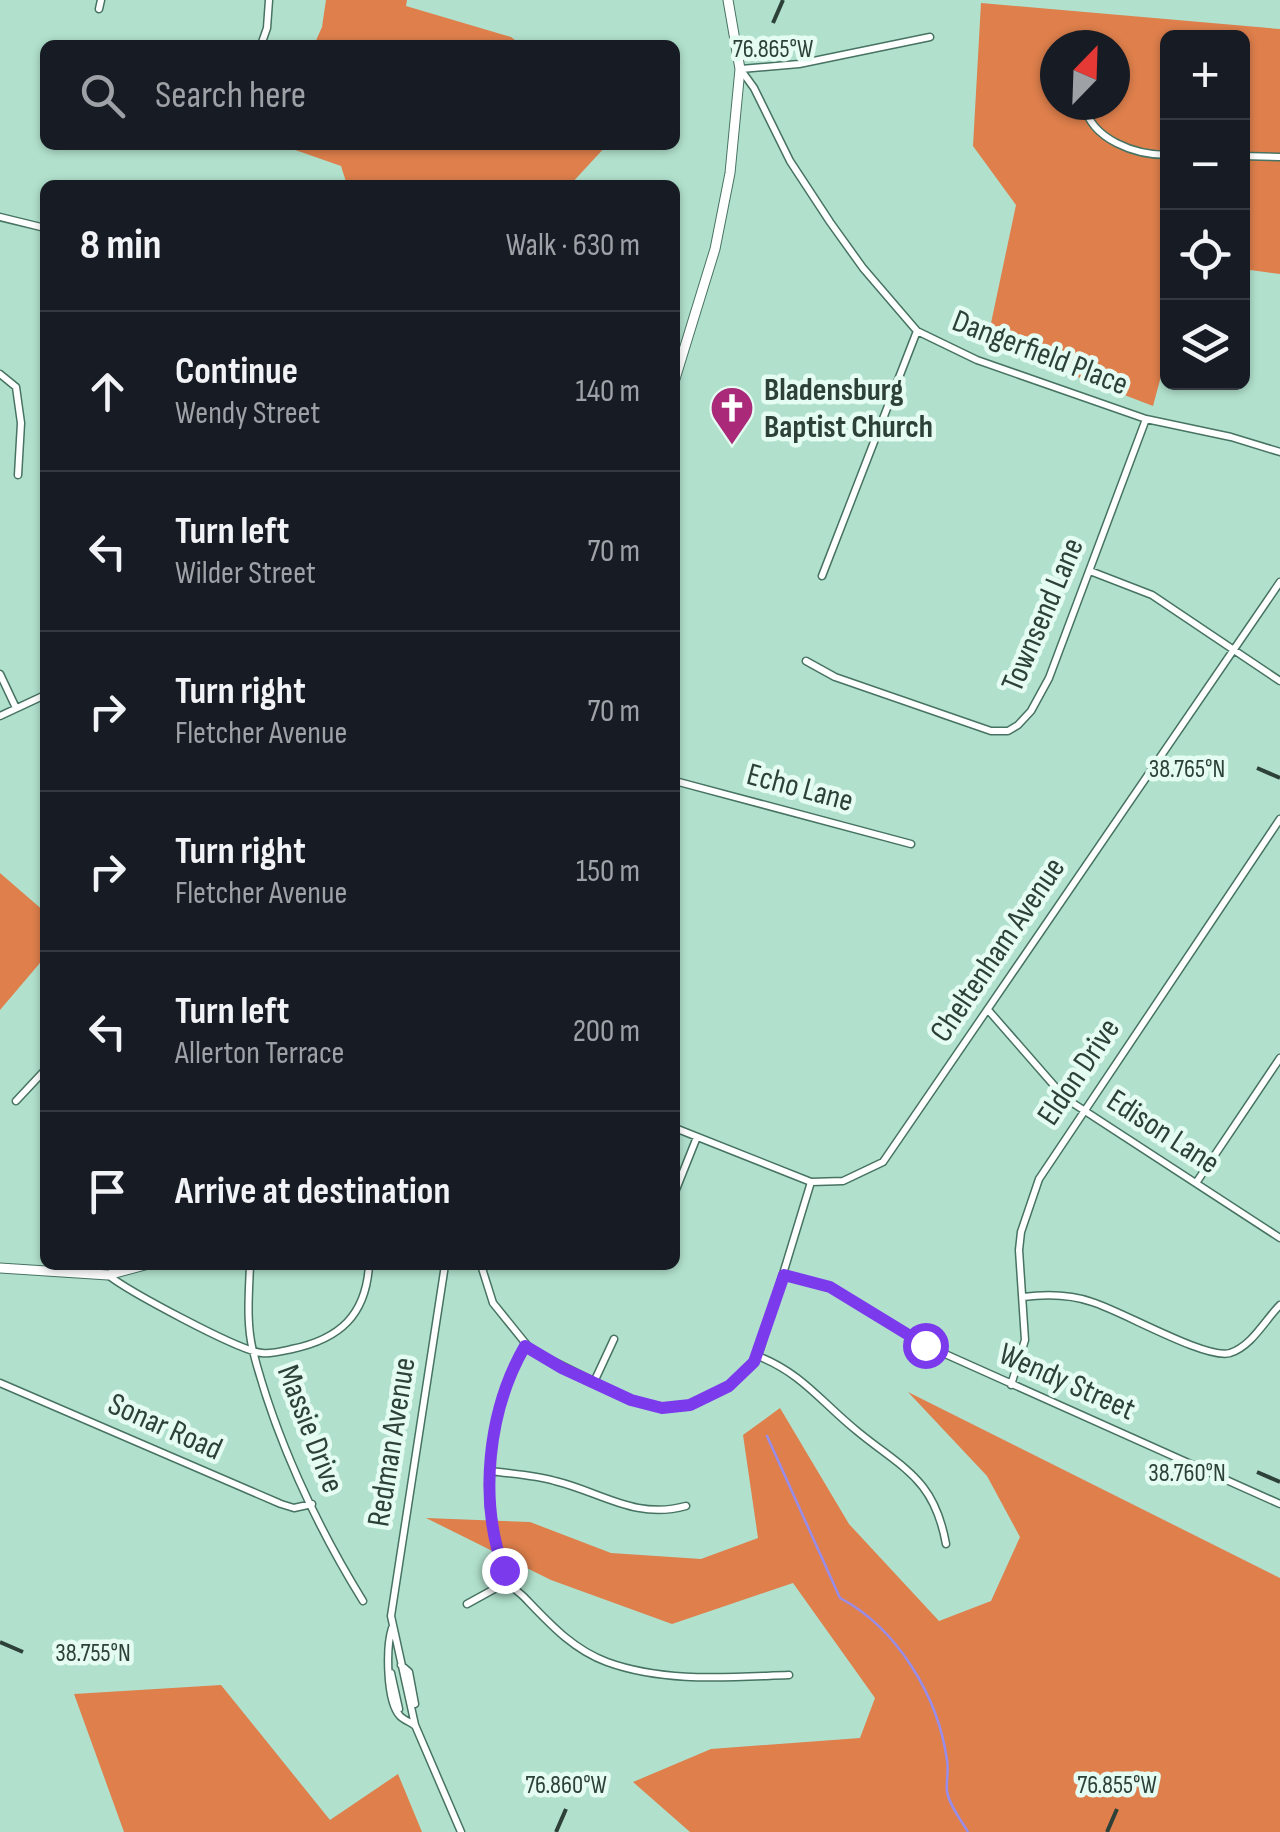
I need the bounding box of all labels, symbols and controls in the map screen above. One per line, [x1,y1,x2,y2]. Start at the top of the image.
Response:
north arrow [1040,30,1130,120]
map controls [1160,30,1250,390]
button: + [1160,30,1250,120]
text: 76.865°W [733,34,813,65]
search box [40,40,680,150]
icon: search [75,68,130,123]
text: Search here [155,73,306,118]
button: − [1160,120,1250,210]
button: locate [1160,210,1250,300]
text: 8 min [80,220,161,271]
text: Walk · 630 m [506,226,640,265]
button: layers [1160,300,1250,390]
street label: Dangerfield Place [947,302,1133,404]
text: Continue [175,349,298,394]
icon: ahead [80,364,135,419]
place label: Bladensburg Baptist Church [764,371,933,447]
text: 140 m [576,372,640,411]
church icon: Bladensburg Baptist Church [709,385,755,446]
text: Wendy Street [175,394,320,433]
text: Turn left [175,509,289,554]
icon: left [80,524,135,579]
text: 70 m [587,532,640,571]
street label: Townsend Lane [993,532,1093,698]
text: Wilder Street [175,554,316,593]
text: Turn right [175,669,306,714]
icon: right [80,684,135,739]
text: 70 m [587,692,640,731]
text: Fletcher Avenue [175,714,347,753]
text: 38.765°N [1149,754,1225,785]
street label: Echo Lane [743,755,857,821]
text: Turn right [175,829,306,874]
icon: right [80,844,135,899]
street label: Cheltenham Avenue [922,850,1074,1050]
text: 150 m [576,852,640,891]
text: Fletcher Avenue [175,874,347,913]
text: Turn left [175,989,289,1034]
icon: left [80,1004,135,1059]
street label: Eldon Drive [1029,1011,1129,1133]
text: 200 m [573,1012,640,1051]
text: Allerton Terrace [175,1034,344,1073]
street label: Edison Lane [1099,1081,1227,1183]
icon: arrive [80,1164,135,1219]
text: Arrive at destination [175,1169,450,1214]
route start [903,1323,949,1369]
street label: Wendy Street [993,1335,1141,1429]
street label: Redman Avenue [359,1355,425,1529]
street label: Massie Drive [268,1360,352,1498]
street label: Sonar Road [102,1385,228,1469]
text: 38.760°N [1148,1458,1226,1489]
route end [482,1548,528,1594]
text: 38.755°N [55,1638,131,1669]
text: 76.860°W [525,1770,607,1801]
text: 76.855°W [1077,1770,1157,1801]

